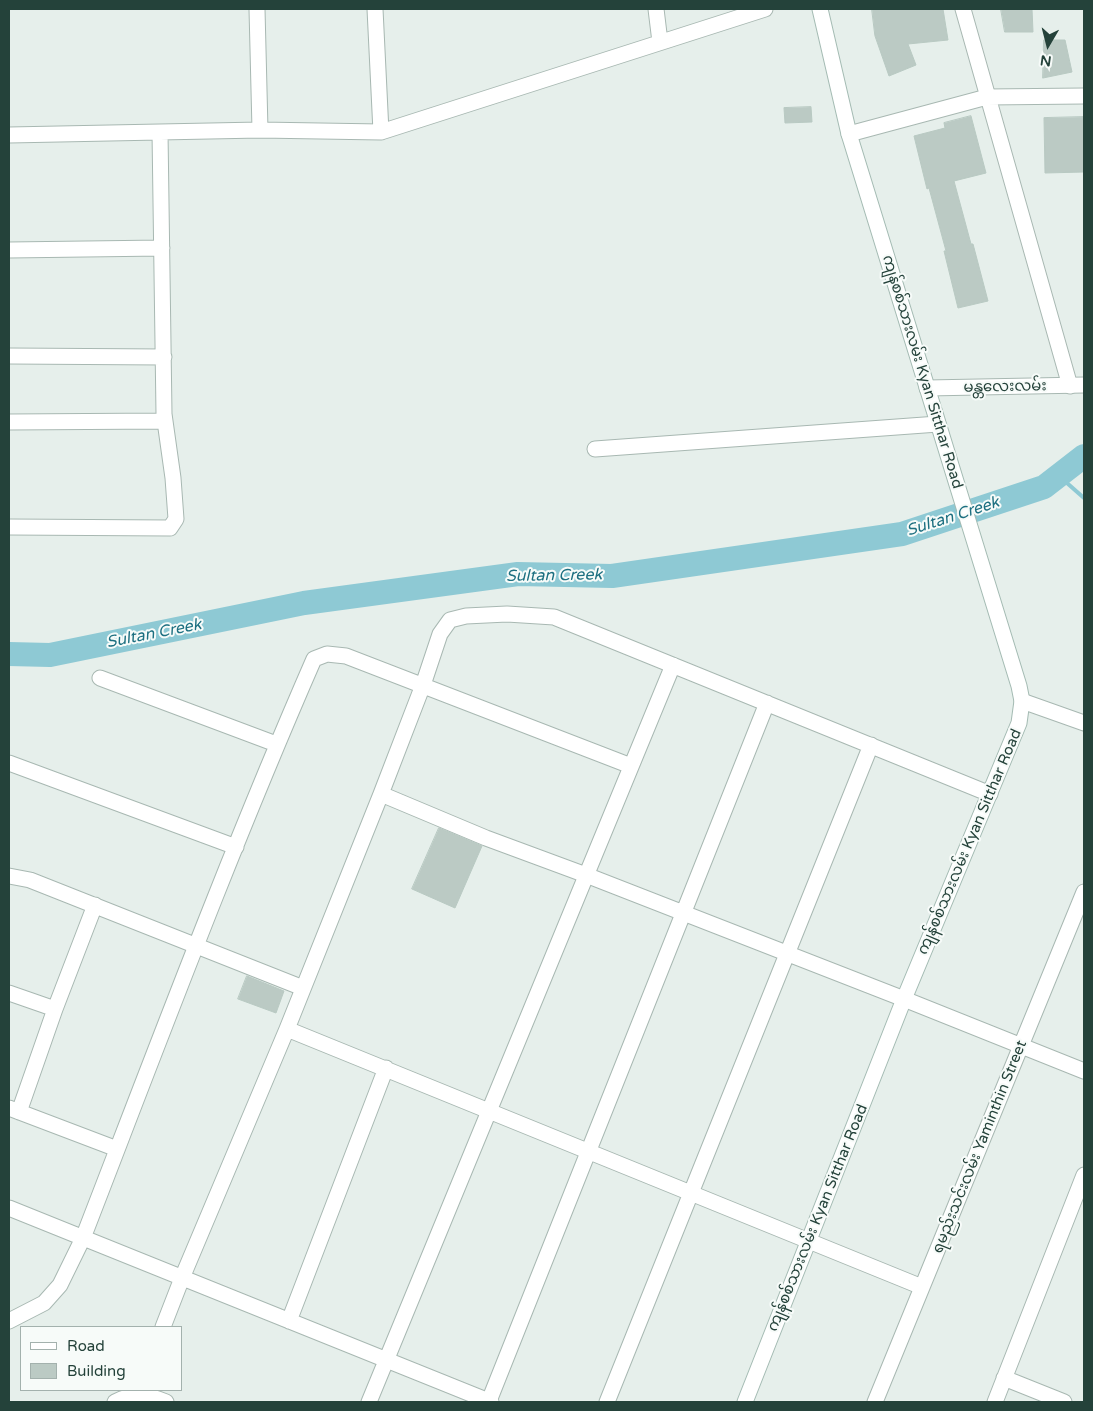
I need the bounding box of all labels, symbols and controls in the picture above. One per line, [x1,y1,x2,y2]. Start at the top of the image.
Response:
north arrow [1023,20,1073,70]
text: N [1039,51,1053,70]
street label: ကျန်စစ်သားလမ်း Kyan Sitthar Road [878,253,966,491]
street label: မန္တလေးလမ်း [963,377,1047,397]
water label: Sultan Creek [904,493,1002,541]
water label: Sultan Creek [506,566,602,586]
water label: Sultan Creek [105,615,203,653]
street label: ကျန်စစ်သားလမ်း Kyan Sitthar Road [914,727,1026,957]
street label: ရမည်းသင်းလမ်း Yaminthin Street [929,1038,1031,1256]
street label: ကျန်စစ်သားလမ်း Kyan Sitthar Road [764,1102,872,1334]
legend [20,1326,182,1391]
text: Road [67,1337,105,1355]
text: Building [67,1362,126,1380]

